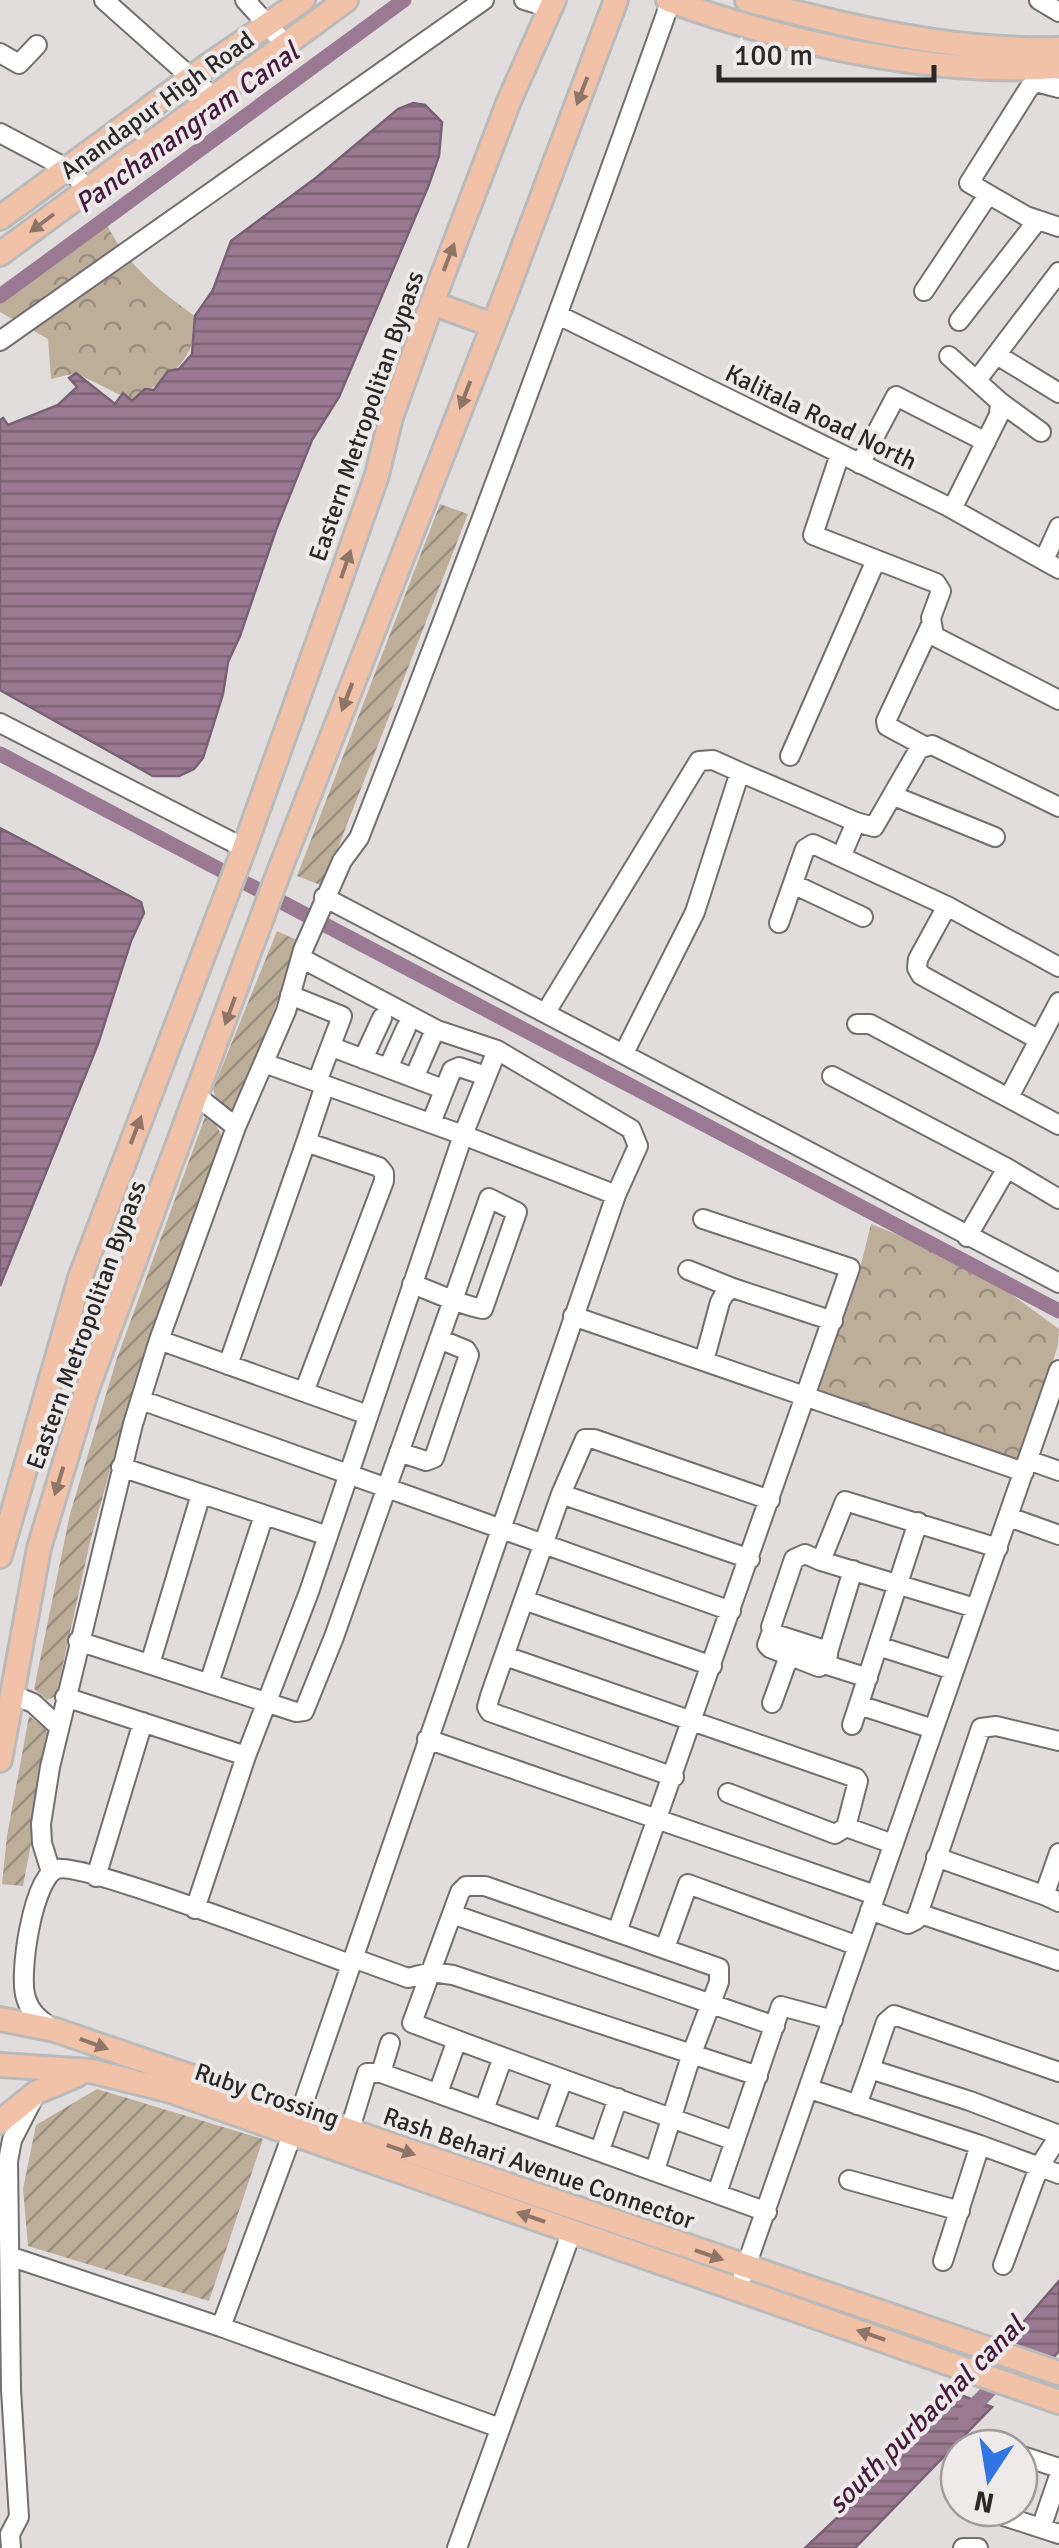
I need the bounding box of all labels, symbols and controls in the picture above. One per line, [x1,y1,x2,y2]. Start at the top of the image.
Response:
scale bar [719,20,934,82]
street label: Anandapur High Road [54,24,260,186]
water label: Panchanangram Canal [68,34,307,221]
text: 100 m [734,37,813,74]
one-way arrow [574,77,589,107]
one-way arrow [29,213,55,233]
one-way arrow [442,241,458,271]
street label: Eastern Metropolitan Bypass [302,267,430,565]
street label: Kalitala Road North [720,357,922,477]
one-way arrow [457,380,473,410]
one-way arrow [339,549,354,579]
one-way arrow [339,683,354,713]
one-way arrow [222,996,237,1026]
one-way arrow [129,1114,144,1144]
street label: Eastern Metropolitan Bypass [19,1176,153,1474]
one-way arrow [51,1466,66,1496]
one-way arrow [79,2037,109,2052]
street label: Ruby Crossing [191,2056,343,2134]
street label: Rash Behari Avenue Connector [379,2100,700,2236]
one-way arrow [387,2144,417,2159]
one-way arrow [515,2208,545,2223]
one-way arrow [694,2248,724,2263]
water label: south purbachal canal [820,2308,1033,2521]
one-way arrow [855,2327,885,2342]
north arrow [939,2428,1039,2528]
text: N [971,2483,997,2520]

